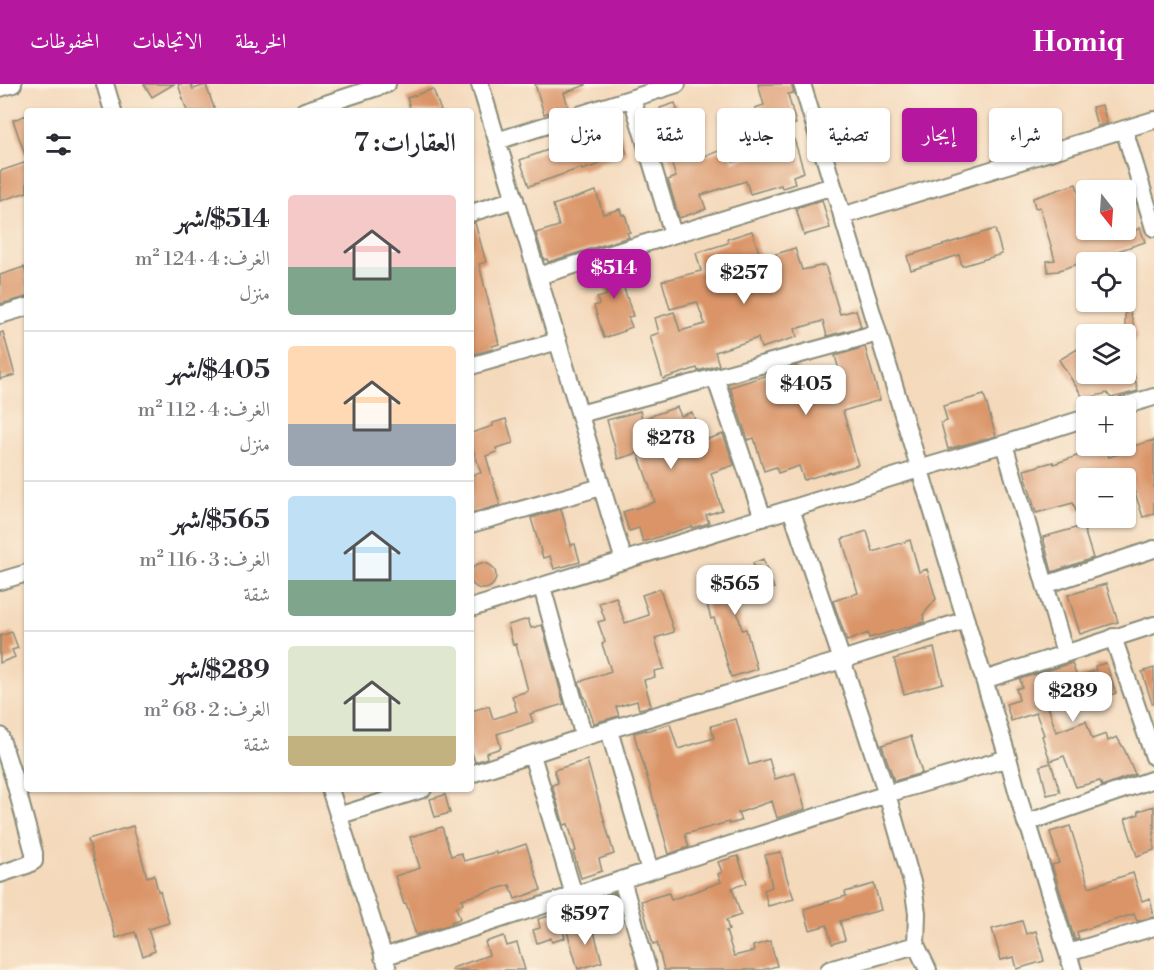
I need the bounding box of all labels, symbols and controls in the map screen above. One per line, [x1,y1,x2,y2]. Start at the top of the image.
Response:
text: Homiq [1033,25,1124,60]
text: المحفوظات [30,29,99,55]
text: الاتجاهات [132,29,202,55]
text: الخريطة [235,29,286,55]
chip: منزل [549,108,623,162]
chip: شقة [635,108,705,162]
chip: جديد [717,108,795,162]
chip: تصفية [807,108,890,162]
chip: إيجار [902,108,977,162]
chip: شراء [989,108,1062,162]
text: العقارات: 7 [354,127,456,159]
icon: filters [42,128,75,161]
north arrow [1076,180,1136,240]
map controls [1076,180,1136,528]
text: $514/شهر [175,203,270,235]
icon: home [336,219,408,291]
text: الغرف: 4 · 124 m² [135,247,270,272]
pin: $514 [578,249,650,300]
button: locate [1076,252,1136,312]
pin: $257 [708,254,780,305]
text: $514 [591,256,637,281]
text: $257 [720,261,768,286]
text: منزل [239,282,270,307]
button: layers [1076,324,1136,384]
text: $405/شهر [167,354,270,386]
pin: $405 [770,365,842,416]
icon: home [336,370,408,442]
text: $405 [780,372,832,397]
button: + [1076,396,1136,456]
text: الغرف: 4 · 112 m² [138,398,270,423]
pin: $278 [635,419,707,470]
text: $278 [647,426,695,451]
text: منزل [239,433,270,458]
button: − [1076,468,1136,528]
text: $565/شهر [171,504,270,536]
icon: home [336,520,408,592]
text: الغرف: 3 · 116 m² [139,548,270,573]
pin: $565 [699,565,771,616]
text: $565 [710,572,760,597]
text: شقة [244,583,270,608]
text: $289/شهر [171,654,270,686]
icon: home [336,670,408,742]
pin: $289 [1037,672,1109,723]
text: $289 [1048,679,1098,704]
text: الغرف: 2 · 68 m² [144,698,270,723]
text: شقة [244,733,270,758]
pin: $597 [549,895,621,946]
text: $597 [561,902,609,927]

